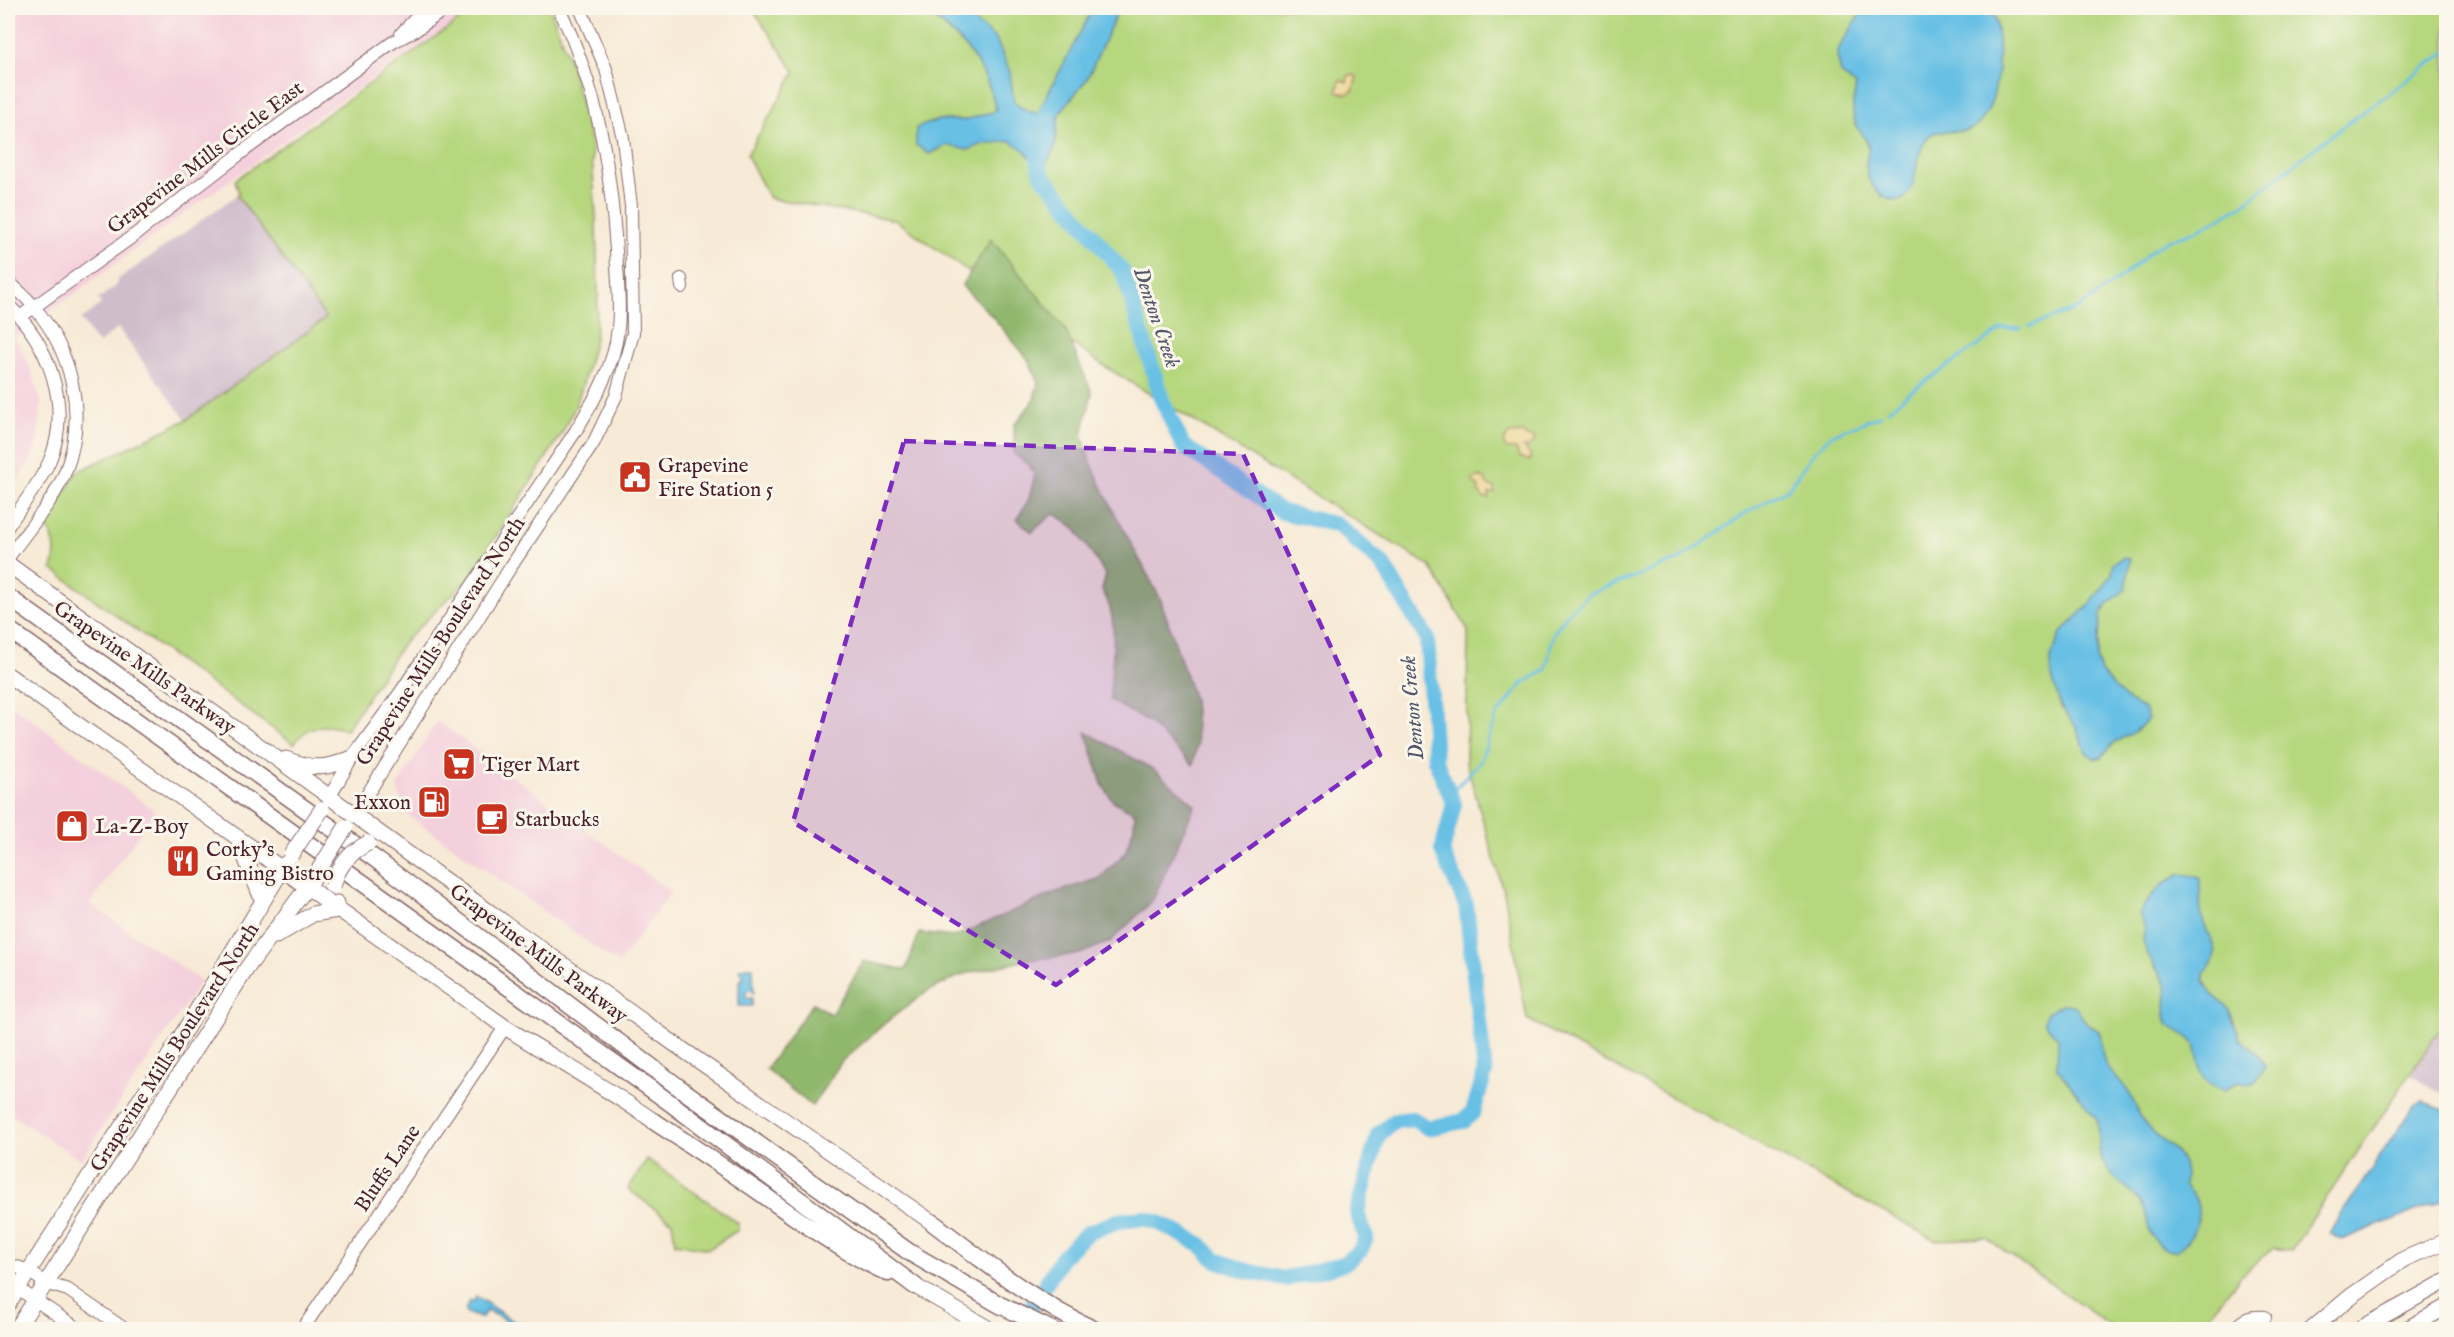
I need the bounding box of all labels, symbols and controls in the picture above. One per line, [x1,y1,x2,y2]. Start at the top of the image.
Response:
street label: Grapevine Mills Circle East [102,75,309,241]
water label: Denton Creek [1126,264,1186,372]
place label: Grapevine Fire Station 5 [658,453,774,504]
public building icon: Grapevine Fire Station 5 [617,459,653,495]
street label: Grapevine Mills Boulevard North [350,512,532,772]
street label: Grapevine Mills Parkway [48,595,241,742]
water label: Denton Creek [1394,654,1432,761]
supermarket icon: Tiger Mart [441,746,477,782]
place label: Tiger Mart [482,752,580,779]
fuel station icon: Exxon [416,784,452,820]
place label: Exxon [354,790,411,817]
cafe icon: Starbucks [474,801,510,837]
place label: Starbucks [515,807,599,834]
shop icon: La-Z-Boy [54,808,90,844]
place label: La-Z-Boy [95,814,189,841]
place label: Corky's Gaming Bistro [206,837,334,888]
restaurant icon: Corky's Gaming Bistro [165,843,201,879]
street label: Grapevine Mills Parkway [444,878,633,1031]
street label: Grapevine Mills Boulevard North [84,918,266,1178]
street label: Bluffs Lane [349,1120,428,1218]

